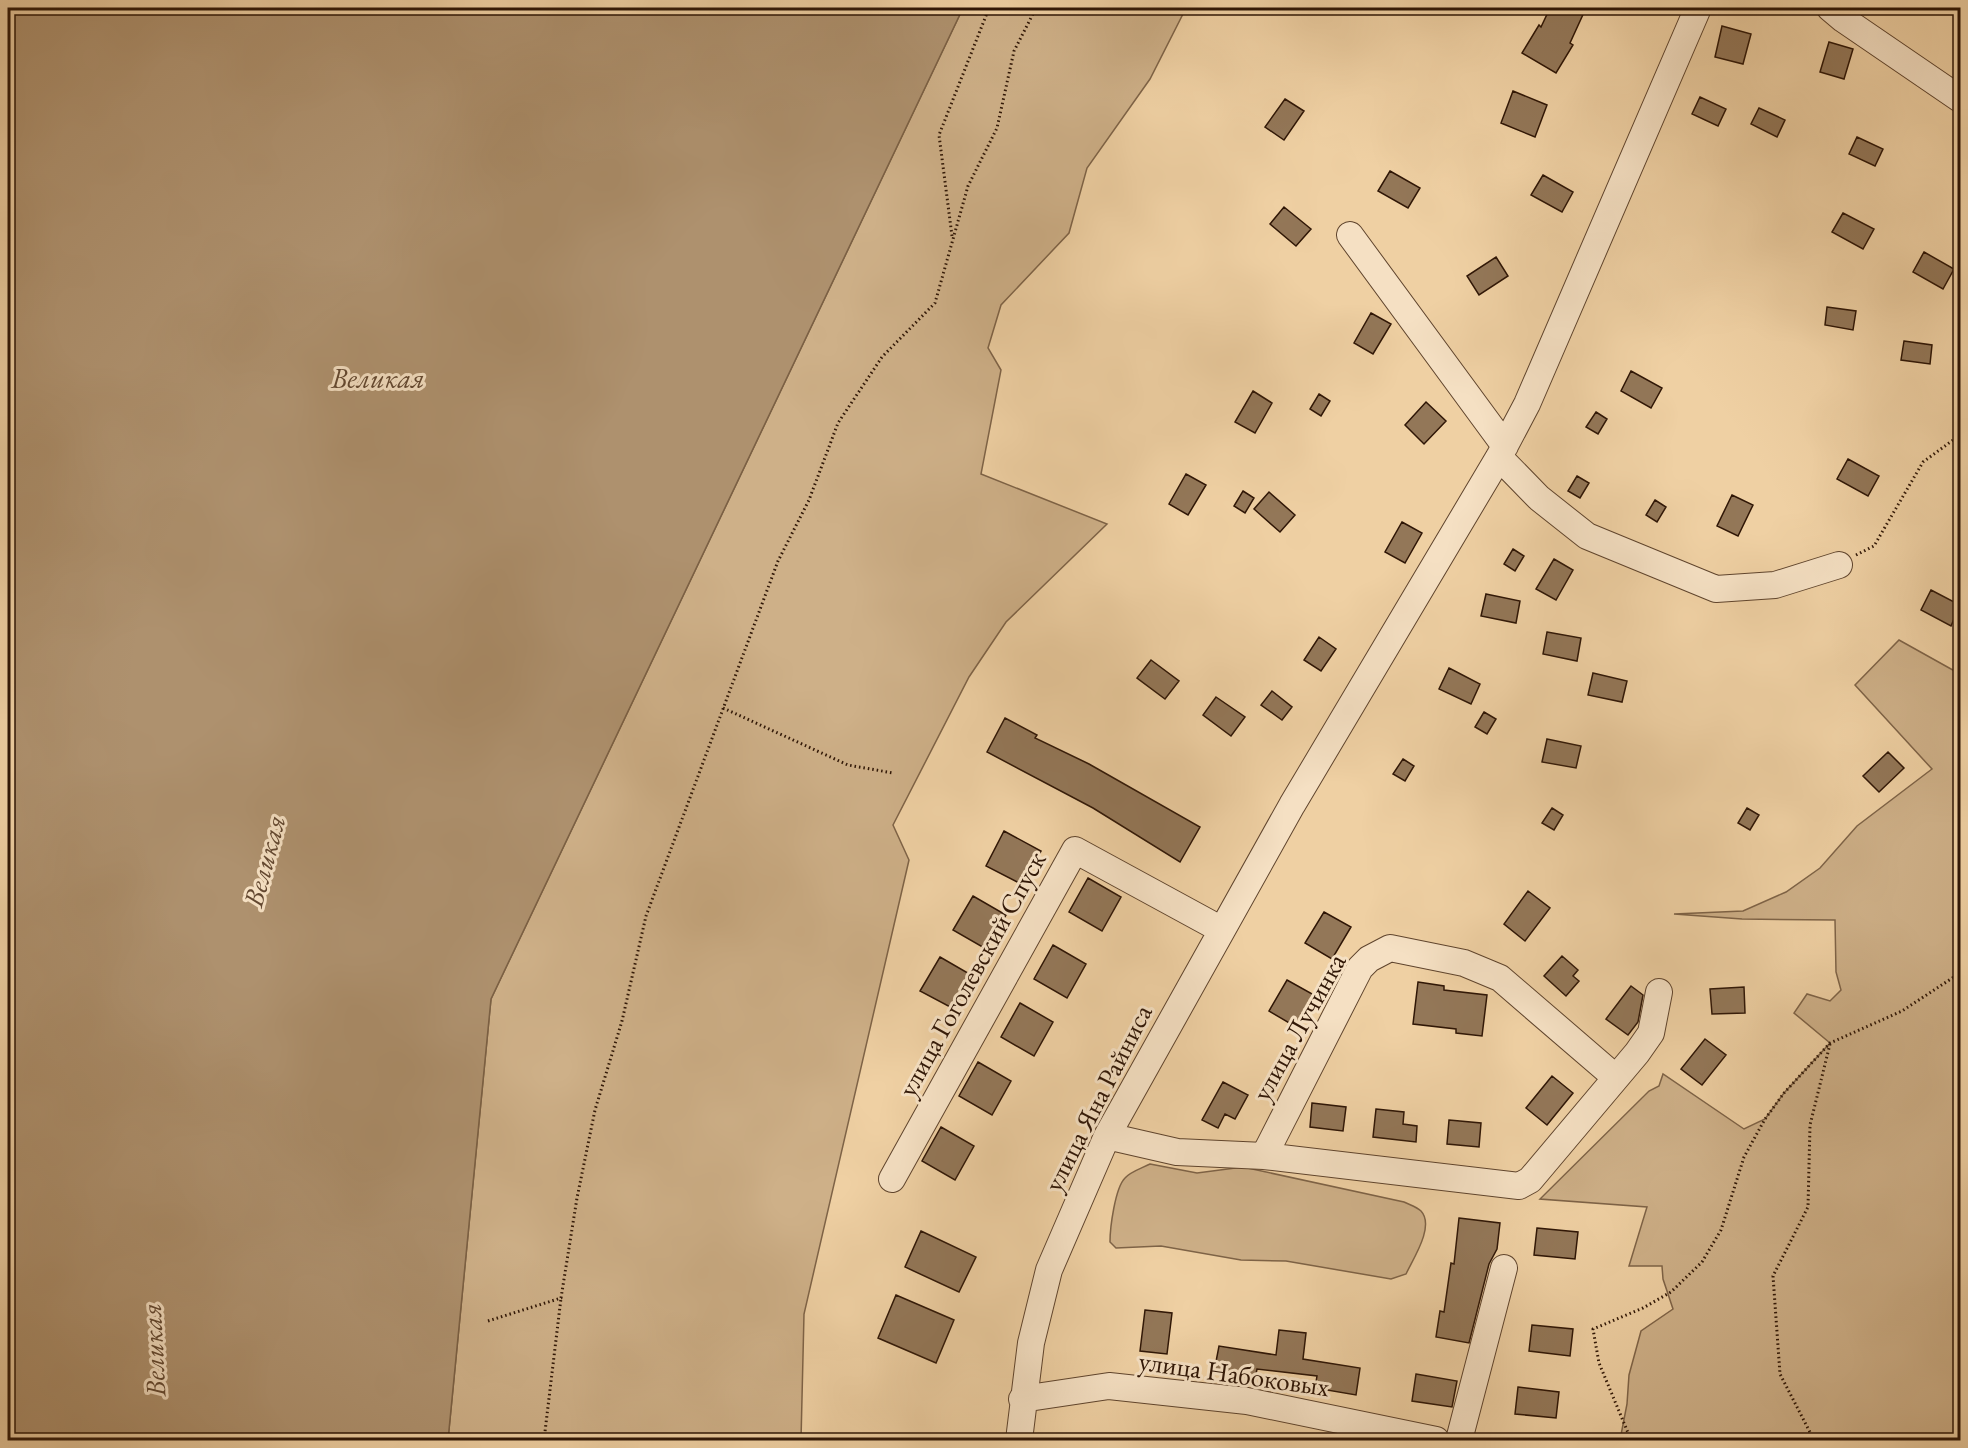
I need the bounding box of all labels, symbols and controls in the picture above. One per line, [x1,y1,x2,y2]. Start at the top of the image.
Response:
water label: Великая [330,360,425,396]
water label: Великая [234,811,294,912]
street label: улица Гоголевский Спуск [890,845,1054,1103]
street label: улица Лучинка [1244,947,1354,1107]
street label: улица Яна Райниса [1035,998,1160,1197]
water label: Великая [133,1302,173,1399]
street label: улица Набоковых [1137,1343,1332,1404]

